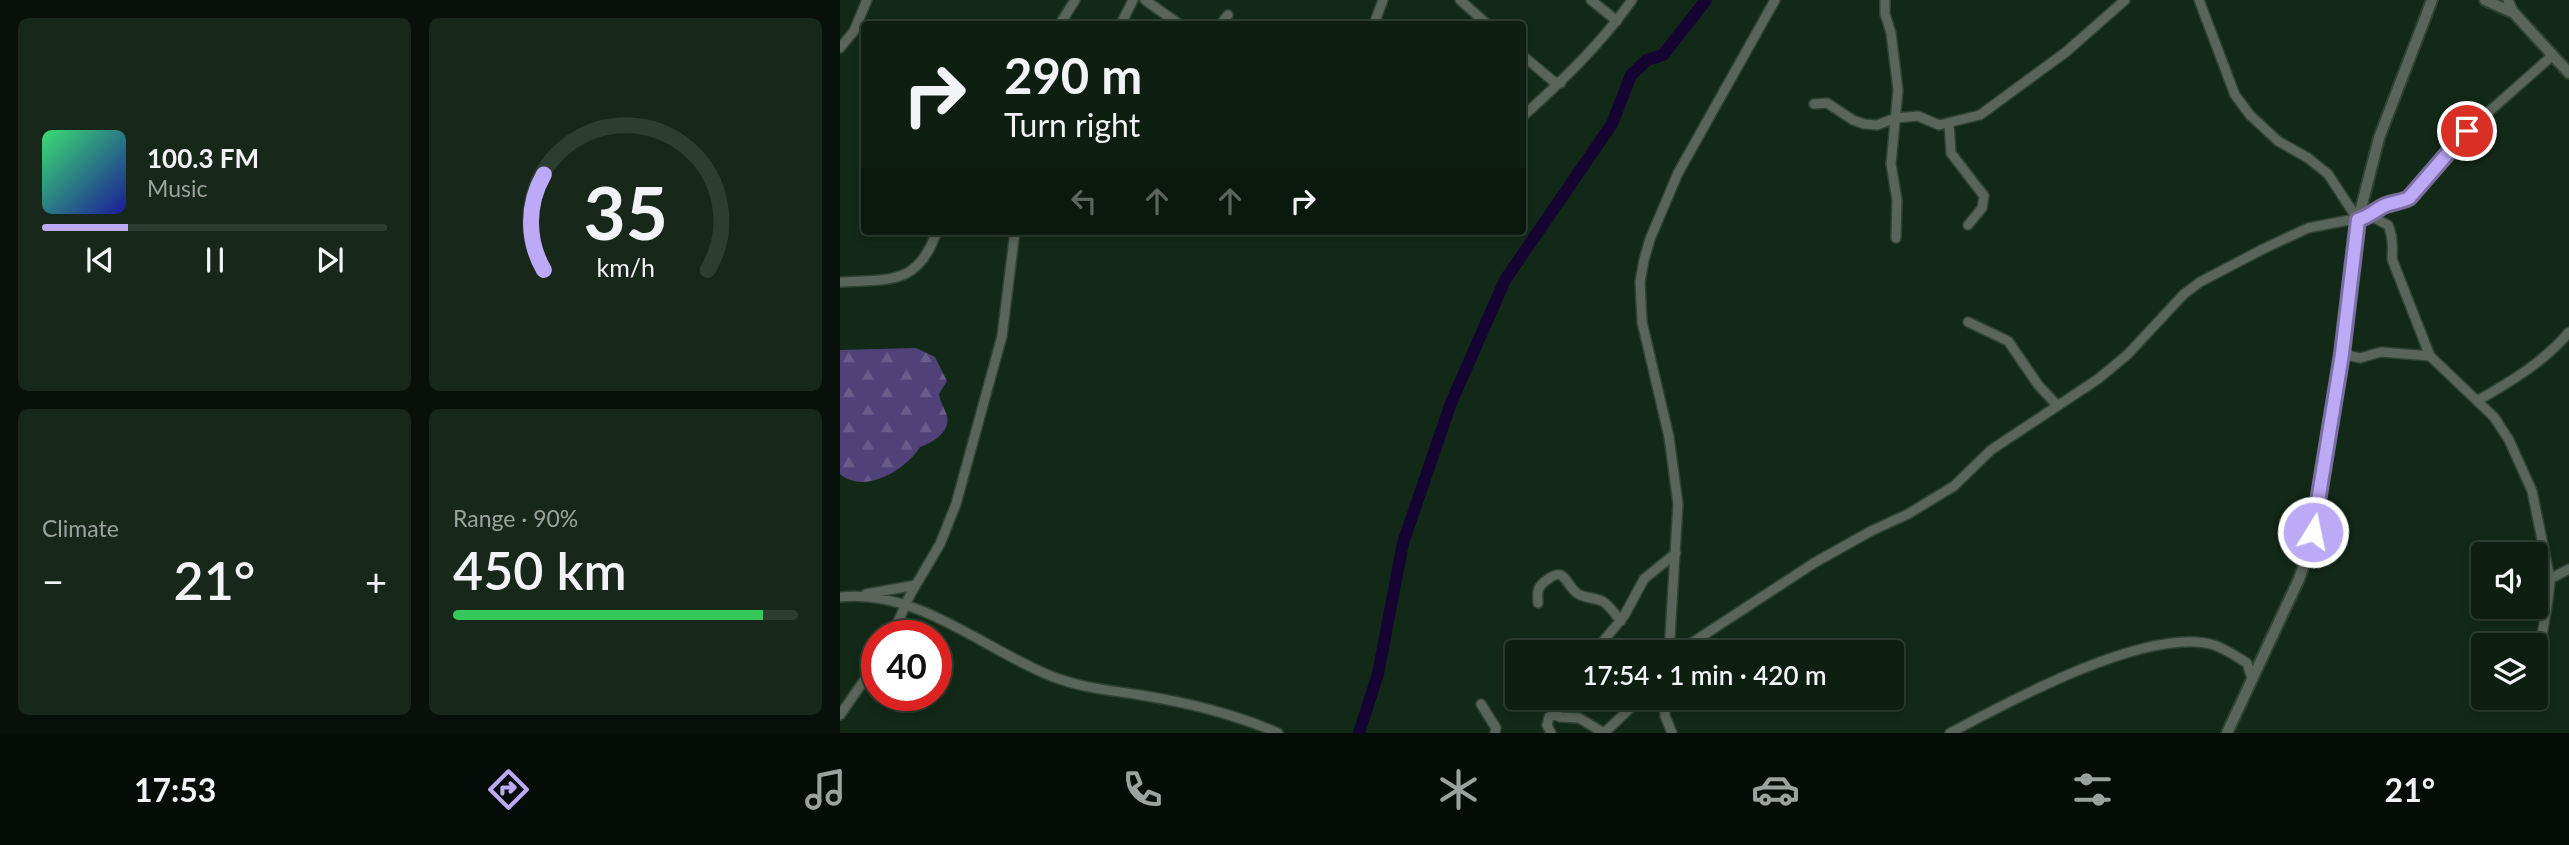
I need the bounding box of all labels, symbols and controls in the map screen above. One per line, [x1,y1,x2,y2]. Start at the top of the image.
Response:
text: 290 m [1004,46,1142,104]
icon: right [889,49,980,140]
pin [2437,101,2497,161]
text: Turn right [1004,105,1140,144]
icon: arrive [2448,112,2486,150]
text: 100.3 FM [147,142,259,174]
text: 35 [583,169,668,257]
text: Music [147,174,207,202]
icon: left [1065,182,1103,220]
icon: ahead [1138,182,1176,220]
icon: ahead [1211,182,1249,220]
icon: right [1284,182,1322,220]
icon: previous [81,241,119,279]
icon: pause [196,241,234,279]
icon: next [311,241,349,279]
text: km/h [596,252,655,282]
position arrow [2276,495,2350,569]
text: Range · 90% [453,504,578,532]
text: Climate [42,514,119,542]
text: 450 km [453,539,627,601]
map controls [2471,542,2548,710]
button: sound [2471,542,2548,619]
text: 21° [174,549,255,611]
text: − [42,558,64,604]
text: + [365,558,387,604]
speed limit sign: 40 [861,620,952,711]
button: layers [2471,633,2548,710]
text: 17:54 · 1 min · 420 m [1582,659,1827,691]
icon: directions [484,765,533,814]
icon: music [801,765,850,814]
icon: phone [1118,765,1167,814]
icon: climate [1434,765,1483,814]
icon: car [1751,765,1800,814]
icon: filters [2068,765,2117,814]
text: 17:53 [134,770,216,809]
text: 21° [2385,770,2435,809]

